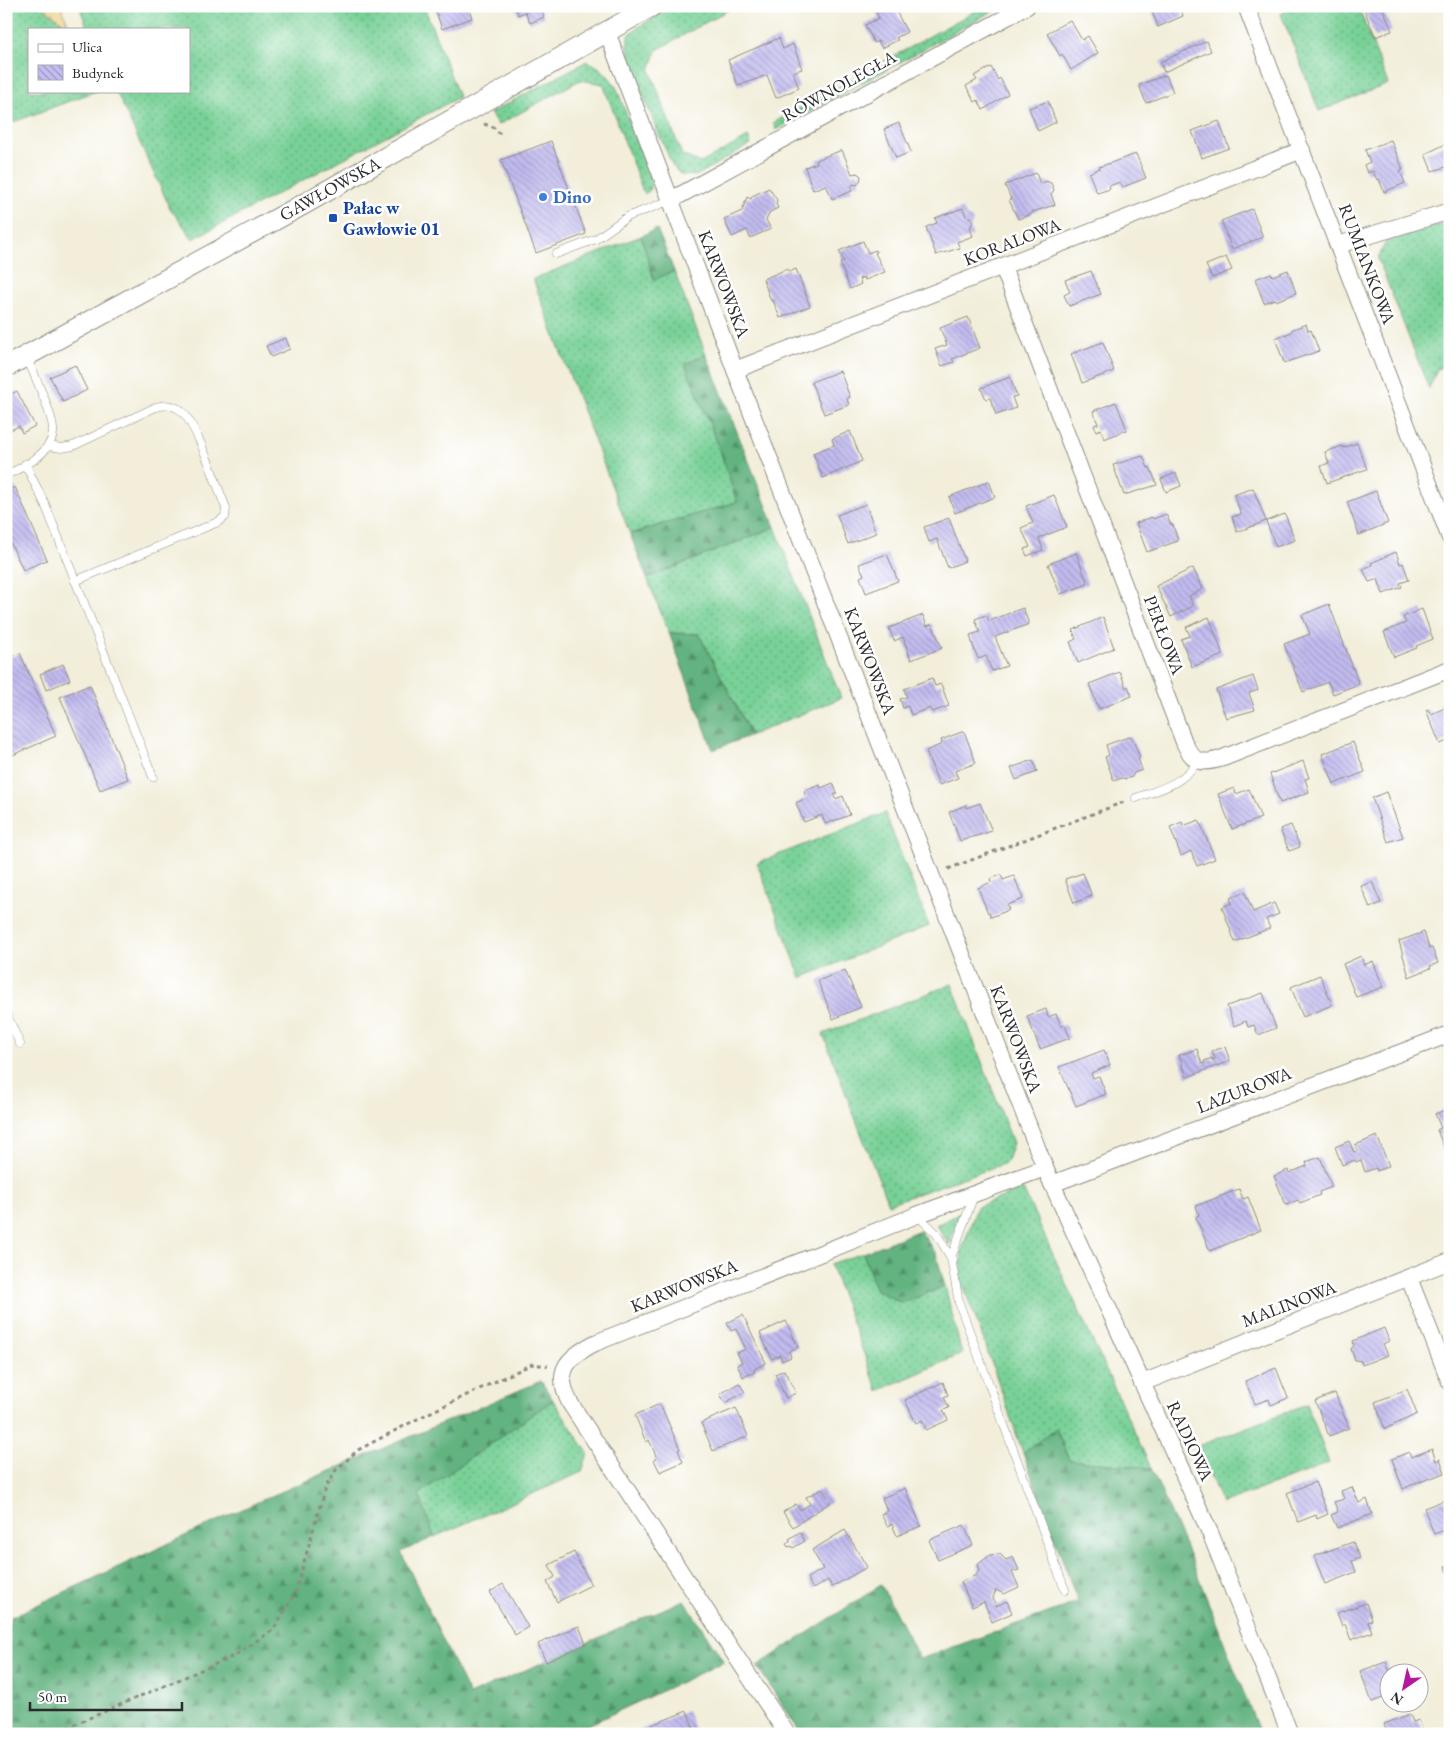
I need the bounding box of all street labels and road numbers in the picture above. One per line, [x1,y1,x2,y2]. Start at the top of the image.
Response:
street label: RÓWNOLEGŁA [778,44,900,126]
street label: GAWŁOWSKA [275,151,385,226]
street label: RUMIANKOWA [1334,200,1401,328]
street label: KORALOWA [960,212,1064,271]
street label: KARWOWSKA [693,227,756,341]
street label: PERŁOWA [1139,592,1190,678]
street label: KARWOWSKA [839,604,902,718]
street label: KARWOWSKA [985,982,1048,1096]
street label: LAZUROWA [1193,1061,1295,1118]
street label: KARWOWSKA [627,1253,741,1317]
street label: MALINOWA [1238,1275,1340,1332]
street label: RADIOWA [1162,1397,1219,1485]

